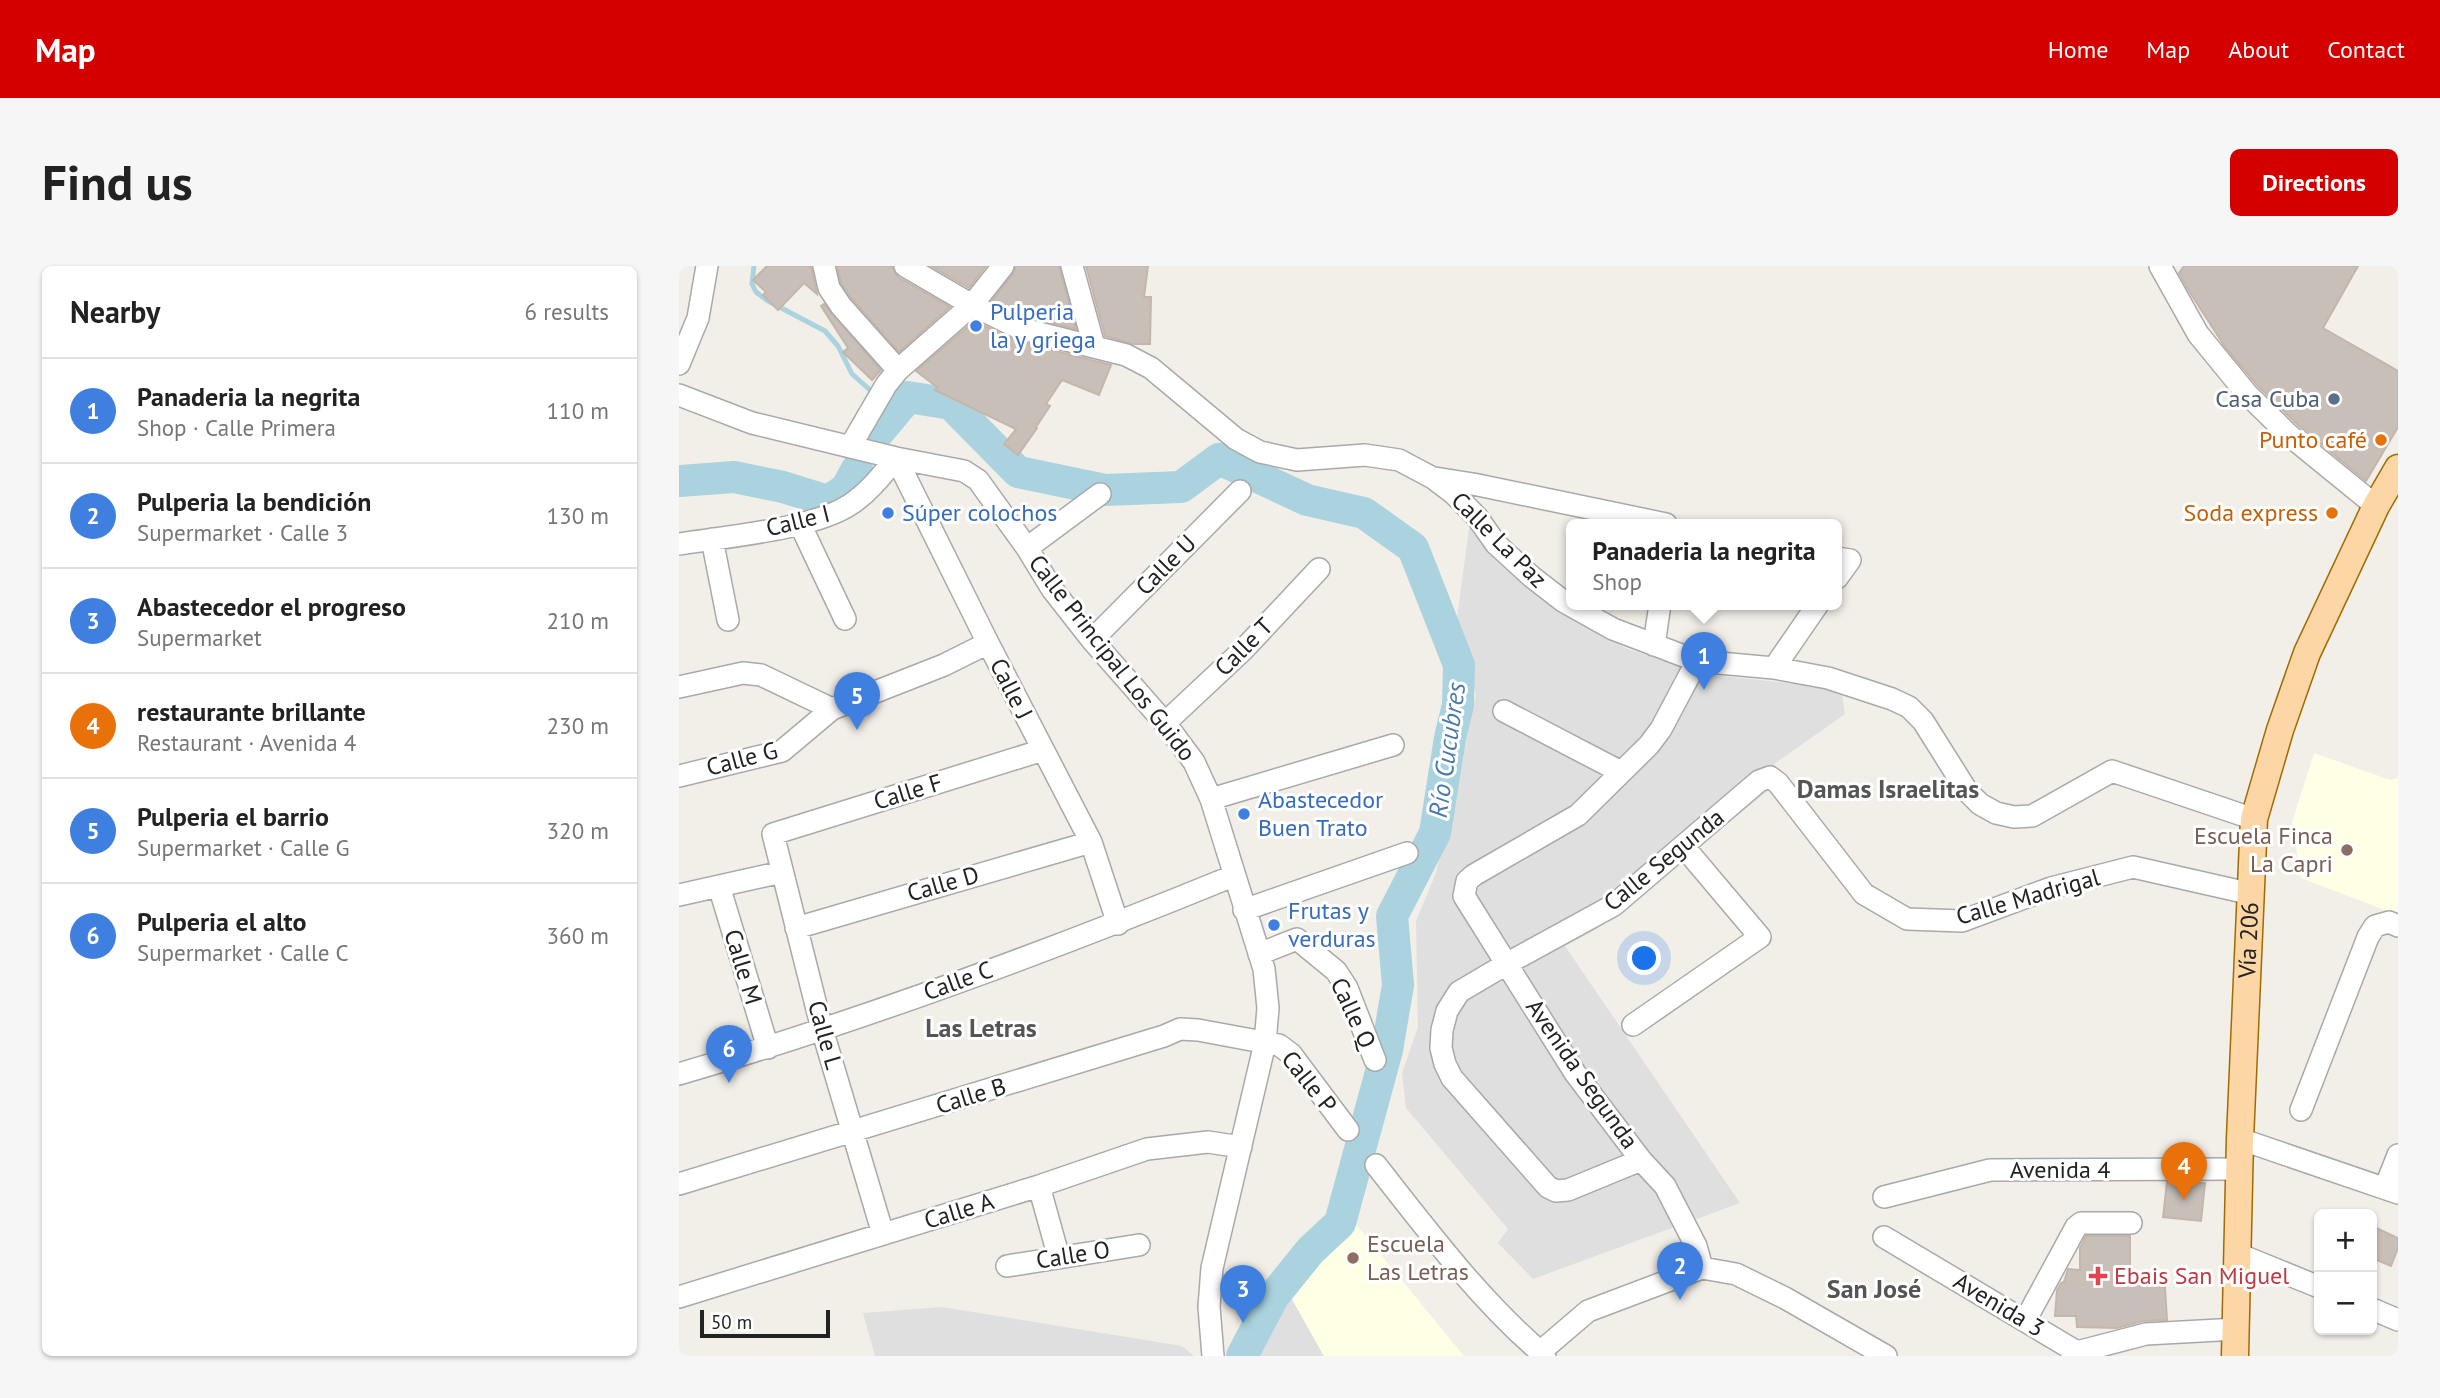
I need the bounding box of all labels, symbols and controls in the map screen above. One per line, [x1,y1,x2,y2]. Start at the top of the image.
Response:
text: Map [35,28,96,71]
text: Home [2048,34,2108,65]
text: Map [2146,34,2190,65]
text: About [2228,34,2289,65]
text: Contact [2327,34,2405,65]
button: Directions [2230,149,2398,216]
text: Find us [42,150,193,214]
text: Nearby [70,292,160,331]
place label: Pulperia la y griega [990,296,1096,355]
text: 6 results [525,297,609,326]
marker: Pulperia la y griega [968,318,984,334]
text: Panaderia la negrita [137,380,360,413]
place label: Casa Cuba [2215,383,2320,414]
marker: Casa Cuba [2326,391,2342,407]
text: 1 [86,396,100,425]
text: 110 m [547,396,609,425]
text: Shop · Calle Primera [137,413,336,442]
place label: Punto café [2259,424,2367,455]
marker: Punto café [2373,432,2389,448]
text: Pulperia la bendición [137,485,371,518]
street label: Calle La Paz [1445,485,1554,594]
place label: Súper colochos [902,497,1057,528]
place label: Soda express [2184,497,2318,528]
street label: Calle I [763,498,833,543]
text: 2 [86,501,100,530]
text: 130 m [547,501,609,530]
marker: Súper colochos [880,505,896,521]
marker: Soda express [2324,505,2340,521]
text: Supermarket · Calle 3 [137,518,348,547]
popup [1566,519,1842,610]
street label: Calle U [1129,528,1203,602]
text: Panaderia la negrita [1592,534,1816,567]
street label: Calle Principal Los Guido [1022,548,1203,767]
text: Shop [1592,567,1642,596]
text: Abastecedor el progreso [137,590,406,623]
text: 3 [86,606,100,635]
text: 210 m [547,606,609,635]
street label: Calle T [1208,611,1279,682]
text: Supermarket [137,623,262,652]
pin: 1 [1681,632,1727,690]
street label: Calle J [983,653,1040,725]
pin: 5 [834,672,880,730]
water label: Río Cucubres [1421,680,1472,820]
text: restaurante brillante [137,695,366,728]
text: 4 [86,711,100,740]
text: 230 m [547,711,609,740]
text: Restaurant · Avenida 4 [137,728,356,757]
street label: Calle G [703,734,781,783]
street label: Calle F [870,766,946,817]
district label: Damas Israelitas [1797,772,1979,805]
place label: Abastecedor Buen Trato [1258,784,1383,843]
text: Pulperia el barrio [137,800,329,833]
street label: Calle Segunda [1597,802,1730,918]
marker: Abastecedor Buen Trato [1236,806,1252,822]
text: 5 [86,816,100,845]
text: 320 m [547,816,609,845]
place label: Escuela Finca La Capri [2194,820,2333,879]
text: Supermarket · Calle G [137,833,350,862]
marker: Escuela Finca La Capri [2339,842,2355,858]
street label: Calle D [903,858,982,909]
street label: Calle Madrigal [1952,861,2103,932]
place label: Frutas y verduras [1288,895,1376,954]
street label: Vía 206 [2231,901,2265,980]
text: Pulperia el alto [137,905,306,938]
marker: Frutas y verduras [1266,917,1282,933]
text: 6 [86,921,100,950]
text: 360 m [547,921,609,950]
street label: Calle M [717,926,770,1008]
text: Supermarket · Calle C [137,938,349,967]
your location [1627,941,1661,975]
street label: Calle C [919,954,997,1007]
street label: Calle Q [1324,973,1383,1054]
street label: Avenida Segunda [1519,993,1646,1155]
street label: Calle L [801,997,850,1073]
district label: Las Letras [925,1011,1037,1044]
pin: 6 [706,1025,752,1083]
street label: Calle P [1275,1044,1344,1119]
street label: Calle B [932,1070,1010,1121]
pin: 4 [2161,1142,2207,1200]
street label: Avenida 4 [2010,1154,2110,1185]
street label: Calle A [920,1185,997,1236]
map controls [2314,1209,2377,1335]
button: + [2314,1209,2377,1272]
place label: Escuela Las Letras [1367,1228,1469,1287]
street label: Calle O [1034,1233,1112,1276]
pin: 2 [1657,1242,1703,1300]
marker: Escuela Las Letras [1345,1250,1361,1266]
place label: Ebais San Miguel [2114,1260,2289,1291]
pin: 3 [1220,1265,1266,1323]
street label: Avenida 3 [1948,1265,2050,1344]
marker: Ebais San Miguel [2088,1266,2108,1286]
district label: San José [1827,1272,1921,1305]
button: − [2314,1272,2377,1335]
scale bar [700,1307,829,1339]
text: 50 m [711,1310,752,1334]

